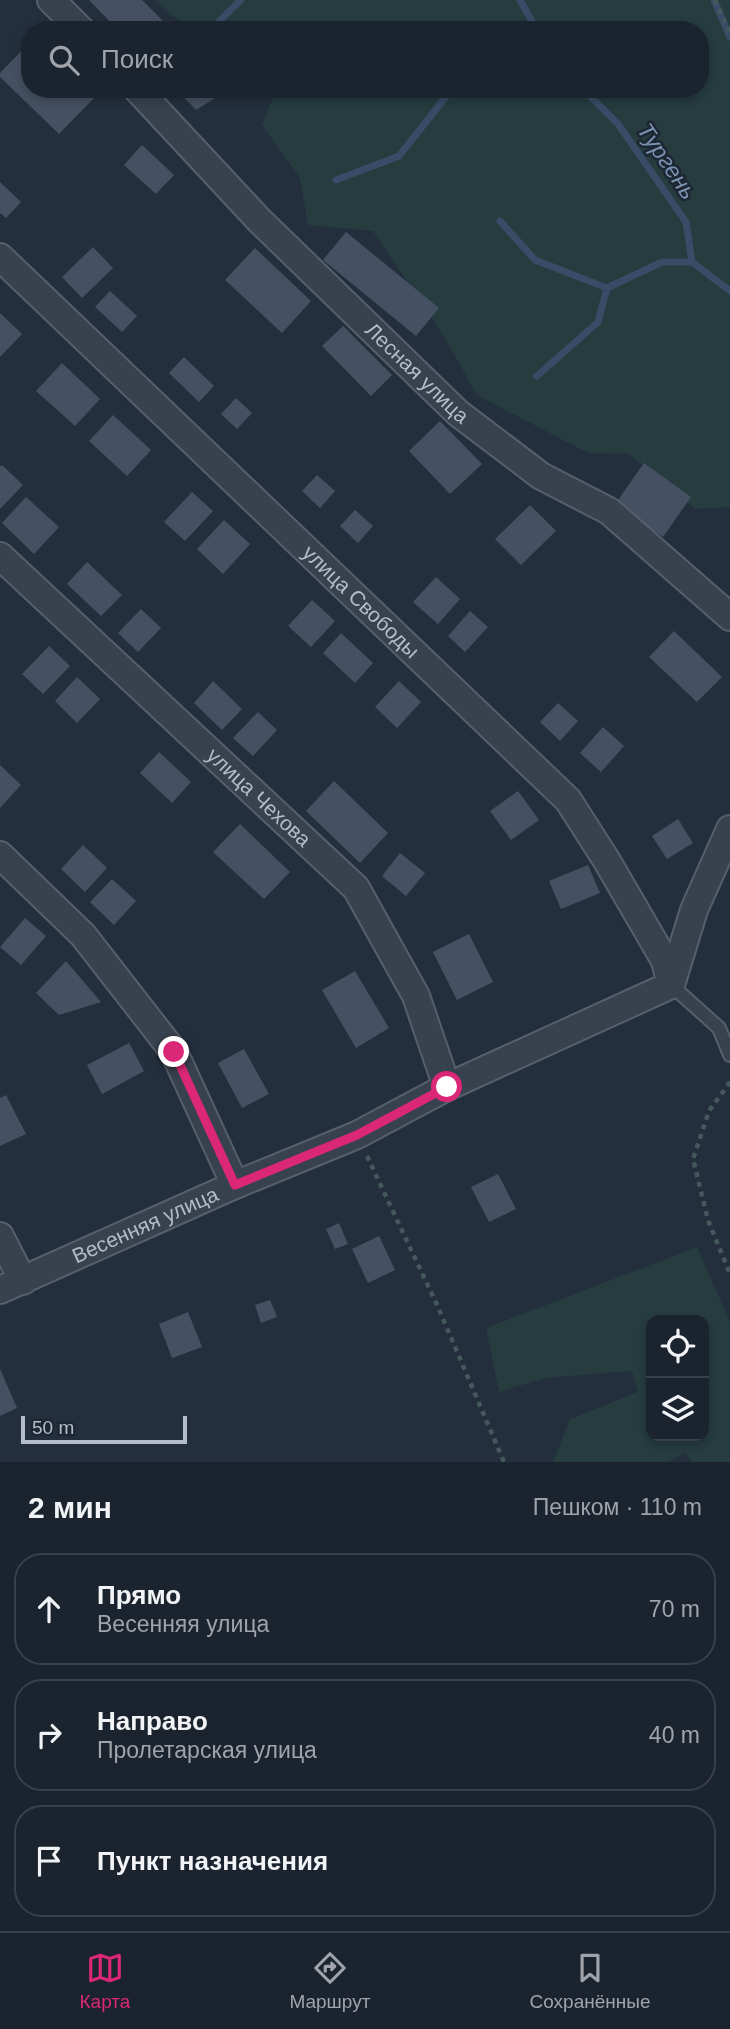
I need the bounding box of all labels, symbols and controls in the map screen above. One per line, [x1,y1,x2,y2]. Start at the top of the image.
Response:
search box [21,21,709,98]
icon: search [45,41,83,79]
text: Поиск [101,44,173,74]
water label: Тургень [632,118,702,204]
street label: Лесная улица [361,318,473,428]
street label: улица Свободы [298,541,424,662]
street label: улица Чехова [203,743,316,851]
route end [158,1036,189,1067]
route start [431,1071,462,1102]
street label: Весенняя улица [68,1182,222,1267]
map controls [646,1315,709,1441]
button: locate [646,1315,709,1378]
button: layers [646,1378,709,1441]
scale bar [21,1413,187,1445]
text: 50 m [32,1417,74,1438]
text: 2 мин [28,1491,112,1524]
text: Пешком · 110 m [533,1494,702,1520]
text: Прямо [97,1580,181,1610]
icon: ahead [30,1590,68,1628]
text: 70 m [649,1596,700,1622]
text: Весенняя улица [97,1611,269,1637]
text: Направо [97,1706,208,1736]
icon: right [30,1716,68,1754]
text: 40 m [649,1722,700,1748]
text: Пролетарская улица [97,1737,317,1763]
icon: arrive [30,1842,68,1880]
text: Пункт назначения [97,1846,328,1876]
tab: Карта [80,1949,130,2013]
tab: Маршрут [289,1949,370,2013]
tab: Сохранённые [529,1949,650,2013]

